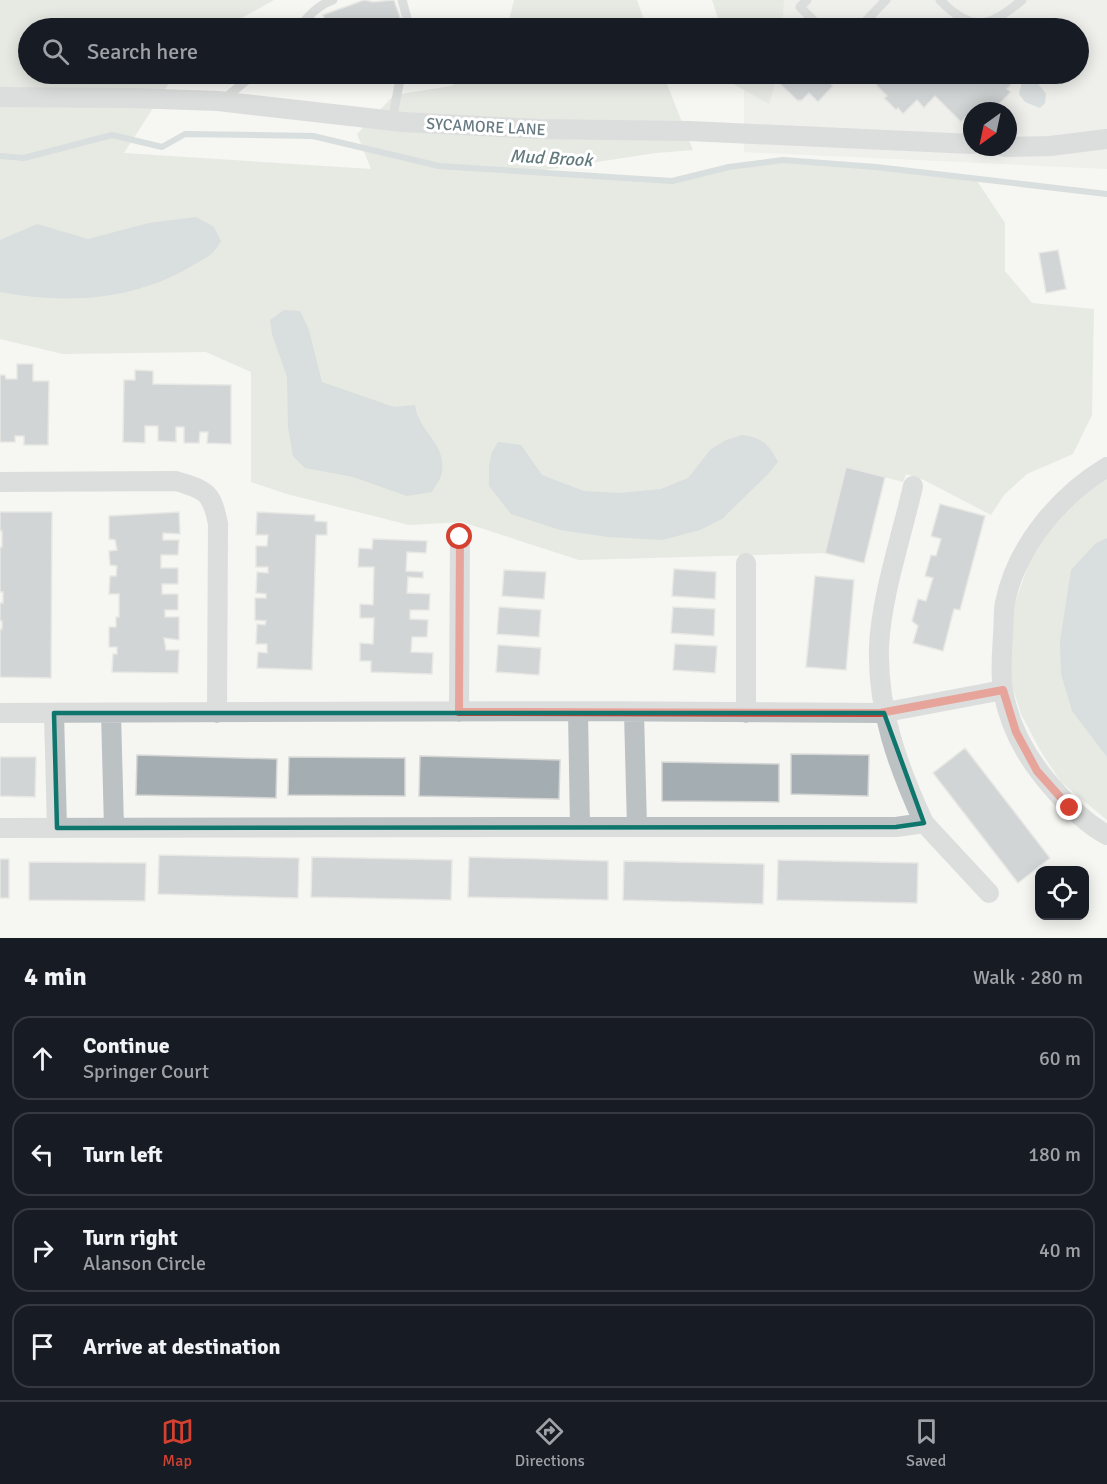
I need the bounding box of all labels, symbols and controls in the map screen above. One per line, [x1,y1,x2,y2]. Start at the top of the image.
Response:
search box [18,18,1089,84]
icon: search [39,35,72,68]
text: Search here [87,38,198,65]
north arrow [963,102,1017,156]
street label: SYCAMORE LANE [426,114,546,140]
water label: Mud Brook [509,145,595,171]
route start [446,523,472,549]
route end [1056,794,1082,820]
map controls [1035,866,1089,920]
button: locate [1035,866,1089,920]
text: 4 min [24,961,87,993]
text: Walk · 280 m [973,965,1083,990]
text: Continue [83,1032,170,1059]
icon: ahead [26,1042,59,1075]
text: 60 m [1039,1046,1081,1071]
text: Springer Court [83,1059,209,1084]
icon: left [26,1138,59,1171]
text: Turn left [83,1141,163,1168]
text: 180 m [1028,1142,1081,1167]
text: Turn right [83,1224,178,1251]
icon: right [26,1234,59,1267]
text: 40 m [1039,1238,1081,1263]
text: Alanson Circle [83,1251,206,1276]
icon: arrive [26,1330,59,1363]
text: Arrive at destination [83,1333,280,1360]
tab: Map [161,1415,194,1471]
tab: Directions [515,1415,585,1471]
tab: Saved [906,1415,946,1471]

